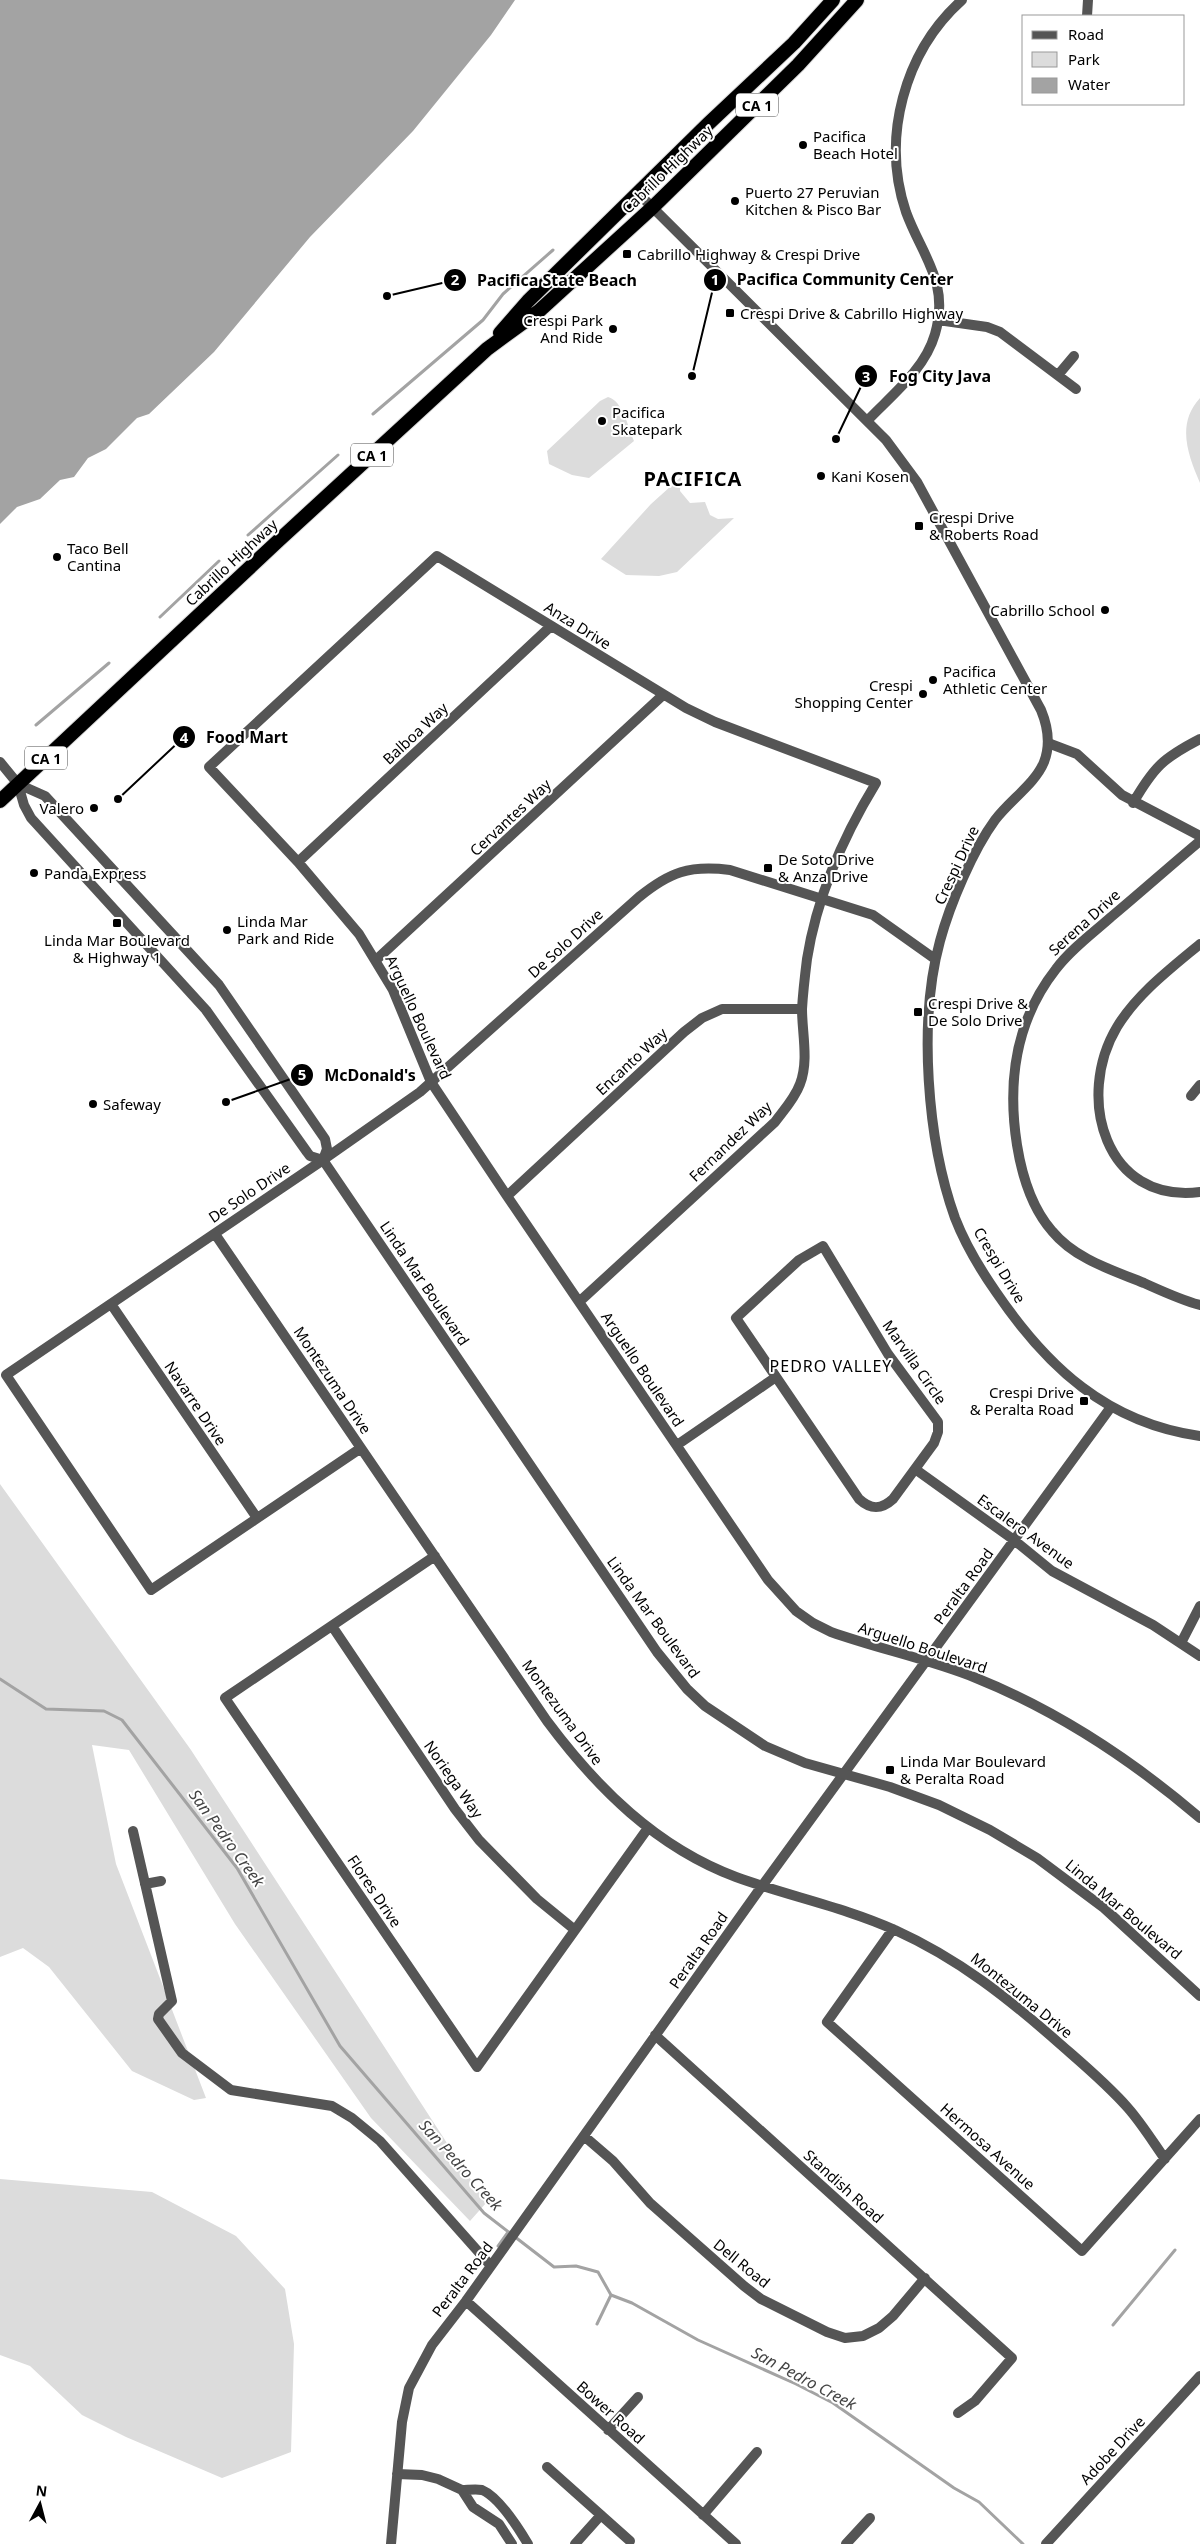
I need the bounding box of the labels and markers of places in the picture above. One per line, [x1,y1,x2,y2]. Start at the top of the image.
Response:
place label: Pacifica Beach Hotel [813,126,898,163]
marker: Pacifica Beach Hotel [797,139,809,151]
place label: Puerto 27 Peruvian Kitchen & Pisco Bar [745,182,881,219]
marker: Puerto 27 Peruvian Kitchen & Pisco Bar [729,195,741,207]
place label: Cabrillo Highway & Crespi Drive [637,244,860,264]
marker: Cabrillo Highway & Crespi Drive [621,248,633,260]
callout: Pacifica State Beach [442,264,647,295]
callout: Pacifica Community Center [702,264,964,295]
place label: Crespi Drive & Cabrillo Highway [740,303,963,323]
marker: Crespi Drive & Cabrillo Highway [724,307,736,319]
place label: Crespi Park And Ride [523,310,603,347]
marker: Crespi Park And Ride [607,323,619,335]
callout: Fog City Java [854,361,1001,392]
place label: Pacifica Skatepark [612,402,682,439]
marker: Pacifica Skatepark [596,415,608,427]
place label: Kani Kosen [831,466,909,486]
marker: Kani Kosen [815,470,827,482]
place label: Crespi Drive & Roberts Road [929,507,1039,544]
marker: Crespi Drive & Roberts Road [913,520,925,532]
place label: Taco Bell Cantina [67,538,129,575]
marker: Taco Bell Cantina [51,551,63,563]
place label: Cabrillo School [990,600,1095,620]
marker: Cabrillo School [1099,604,1111,616]
place label: Pacifica Athletic Center [943,661,1047,698]
marker: Pacifica Athletic Center [927,674,939,686]
place label: Crespi Shopping Center [794,675,913,712]
marker: Crespi Shopping Center [917,688,929,700]
callout: Food Mart [171,722,298,753]
place label: Valero [40,798,84,818]
marker: Valero [88,802,100,814]
place label: De Soto Drive & Anza Drive [778,849,874,886]
marker: De Soto Drive & Anza Drive [762,862,774,874]
place label: Panda Express [44,863,147,883]
marker: Panda Express [28,867,40,879]
place label: Linda Mar Park and Ride [237,911,334,948]
marker: Linda Mar Boulevard & Highway 1 [111,917,123,929]
marker: Linda Mar Park and Ride [221,924,233,936]
place label: Linda Mar Boulevard & Highway 1 [44,930,190,967]
place label: Crespi Drive & De Solo Drive [928,993,1028,1030]
marker: Crespi Drive & De Solo Drive [912,1006,924,1018]
callout: McDonald's [290,1060,426,1091]
place label: Safeway [103,1094,161,1114]
marker: Safeway [87,1098,99,1110]
place label: Crespi Drive & Peralta Road [970,1382,1074,1419]
marker: Crespi Drive & Peralta Road [1078,1395,1090,1407]
place label: Linda Mar Boulevard & Peralta Road [900,1751,1046,1788]
marker: Linda Mar Boulevard & Peralta Road [884,1764,896,1776]

